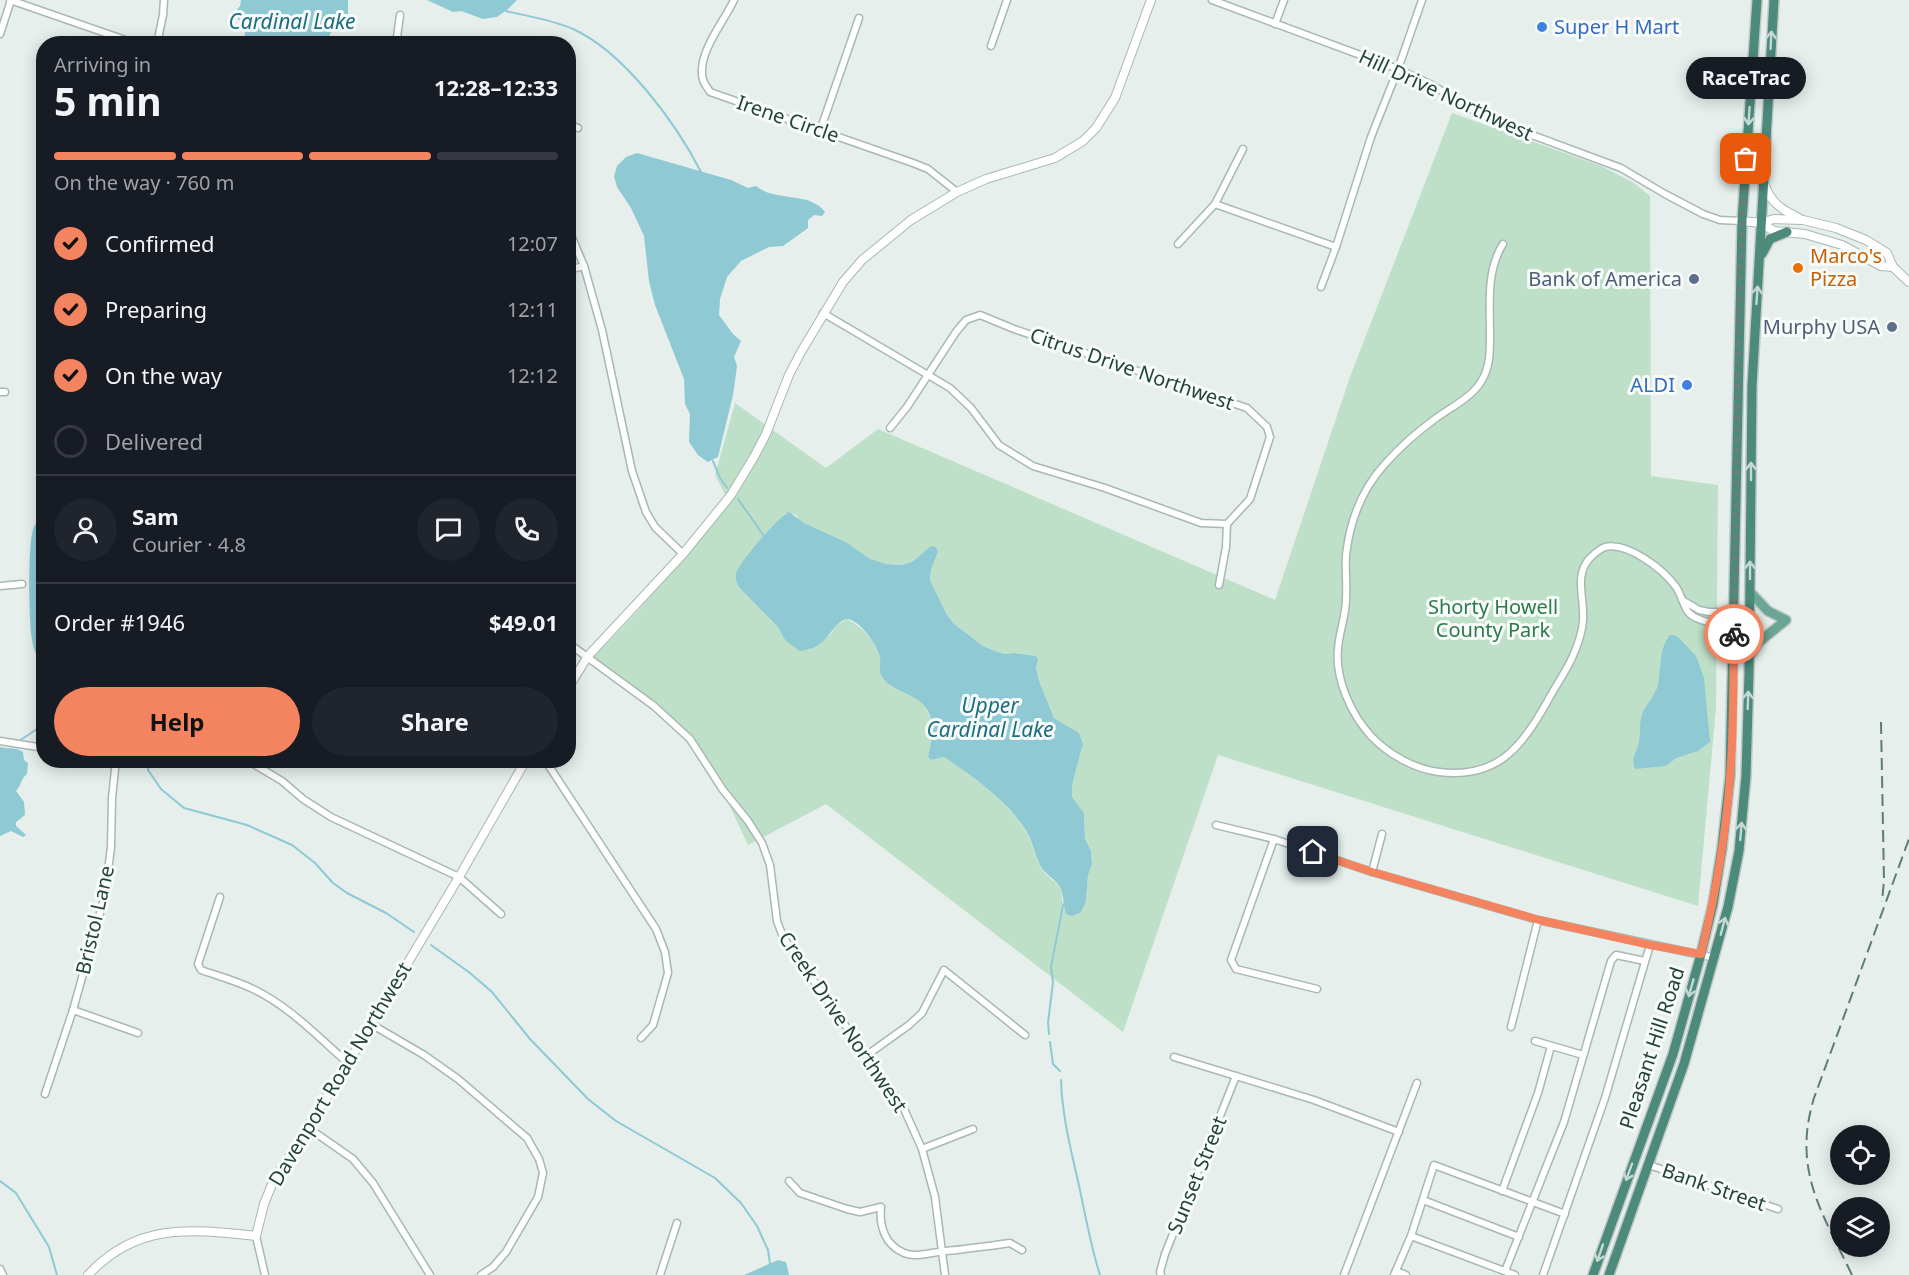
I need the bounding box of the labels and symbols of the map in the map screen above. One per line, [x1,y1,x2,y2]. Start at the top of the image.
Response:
water label: Cardinal Lake [228,7,356,35]
place label: Super H Mart [1554,13,1679,40]
marker: Super H Mart [1535,20,1549,34]
one-way arrow [1766,30,1777,50]
street label: Hill Drive Northwest [1355,42,1538,147]
callout: RaceTrac [1686,57,1806,99]
street label: Irene Circle [733,88,843,149]
one-way arrow [1744,106,1755,126]
pin [1720,133,1771,184]
place label: Marco's Pizza [1810,242,1882,292]
marker: Marco's Pizza [1791,261,1805,275]
place label: Bank of America [1528,265,1682,292]
marker: Bank of America [1687,272,1701,286]
one-way arrow [1752,285,1763,305]
place label: Murphy USA [1763,313,1880,340]
marker: Murphy USA [1885,320,1899,334]
street label: Citrus Drive Northwest [1027,321,1238,416]
place label: ALDI [1630,371,1675,398]
marker: ALDI [1680,378,1694,392]
one-way arrow [1745,462,1757,482]
one-way arrow [1744,560,1756,580]
park label: Shorty Howell County Park [1428,593,1558,643]
courier [1704,604,1764,664]
one-way arrow [1743,690,1754,710]
water label: Upper Cardinal Lake [926,691,1054,743]
one-way arrow [1736,822,1747,842]
pin [1287,826,1338,877]
street label: Bristol Lane [69,863,120,977]
one-way arrow [1718,917,1729,936]
street label: Creek Drive Northwest [773,926,914,1117]
street label: Davenport Road Northwest [262,957,417,1191]
street label: Pleasant Hill Road [1613,963,1690,1132]
one-way arrow [1685,978,1697,997]
street label: Sunset Street [1161,1112,1232,1238]
street label: Bank Street [1659,1156,1770,1217]
one-way arrow [1623,1162,1634,1181]
one-way arrow [1594,1243,1605,1262]

